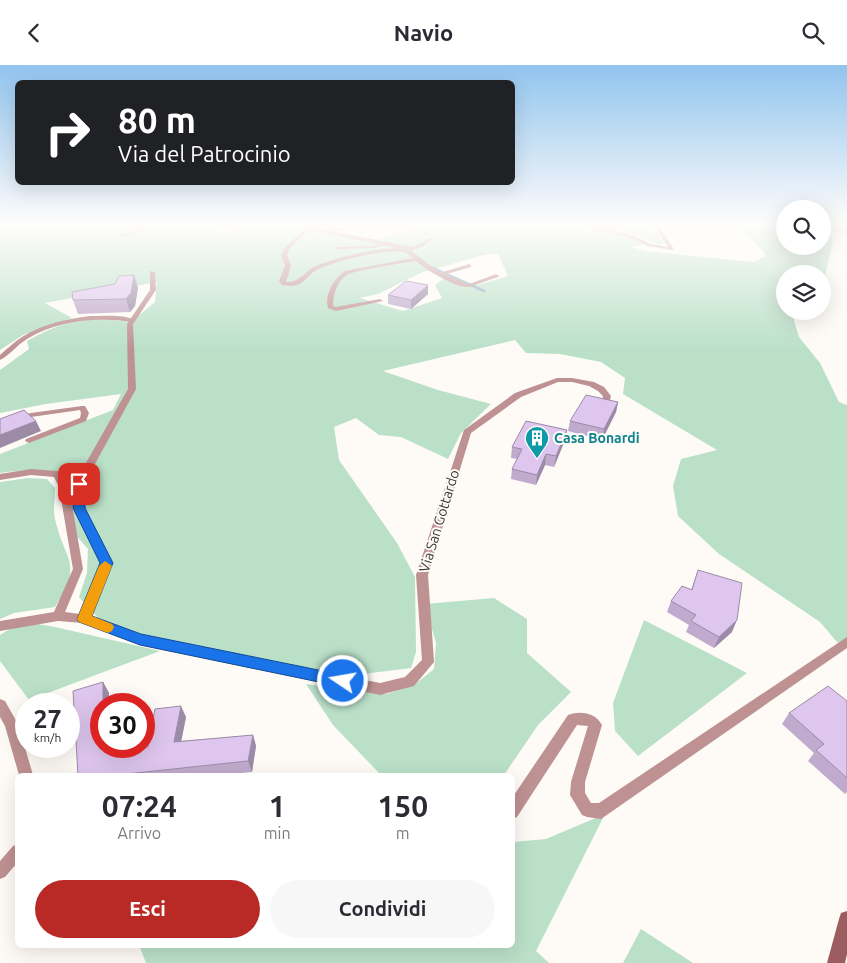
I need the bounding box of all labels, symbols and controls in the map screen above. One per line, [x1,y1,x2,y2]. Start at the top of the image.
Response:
icon: back [20,19,48,47]
icon: search [799,19,827,47]
text: Navio [394,20,453,45]
icon: right [35,100,100,165]
text: 80 m [118,100,196,140]
text: Via del Patrocinio [118,141,291,166]
map controls [776,200,831,320]
button: search [776,200,831,255]
button: layers [776,265,831,320]
building icon: Casa Bonardi [524,425,550,459]
place label: Casa Bonardi [554,430,640,446]
pin [58,463,100,505]
street label: Via San Gottardo [416,468,462,574]
icon: arrive [65,470,93,498]
position arrow [316,654,368,706]
speed limit sign: 30 [90,693,155,758]
text: 27 [33,705,62,733]
text: km/h [34,731,61,744]
text: 07:24 [102,789,177,823]
text: 1 [269,789,286,823]
text: 150 [377,789,428,823]
text: Arrivo [118,824,161,842]
text: min [264,824,291,842]
text: m [396,824,410,842]
button: Esci [35,880,260,938]
button: Condividi [270,880,495,938]

